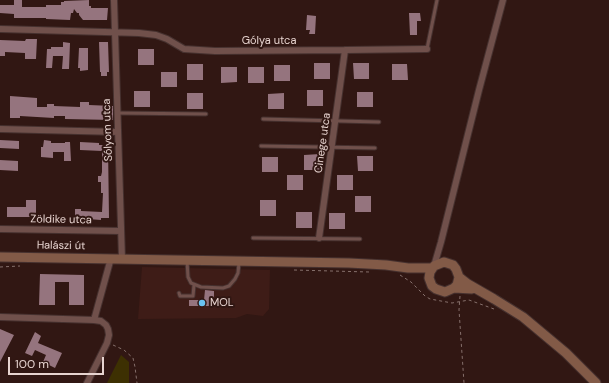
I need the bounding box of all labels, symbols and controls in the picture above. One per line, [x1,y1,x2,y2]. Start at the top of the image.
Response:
street label: Gólya utca [242,34,296,48]
street label: Sólyom utca [100,98,116,162]
street label: Cinege utca [312,112,334,174]
street label: Zöldike utca [30,213,92,227]
street label: Halászi út [37,239,85,253]
place label: MOL [210,296,234,310]
marker: MOL [197,298,207,308]
scale bar [10,349,106,375]
text: 100 m [15,356,49,372]

